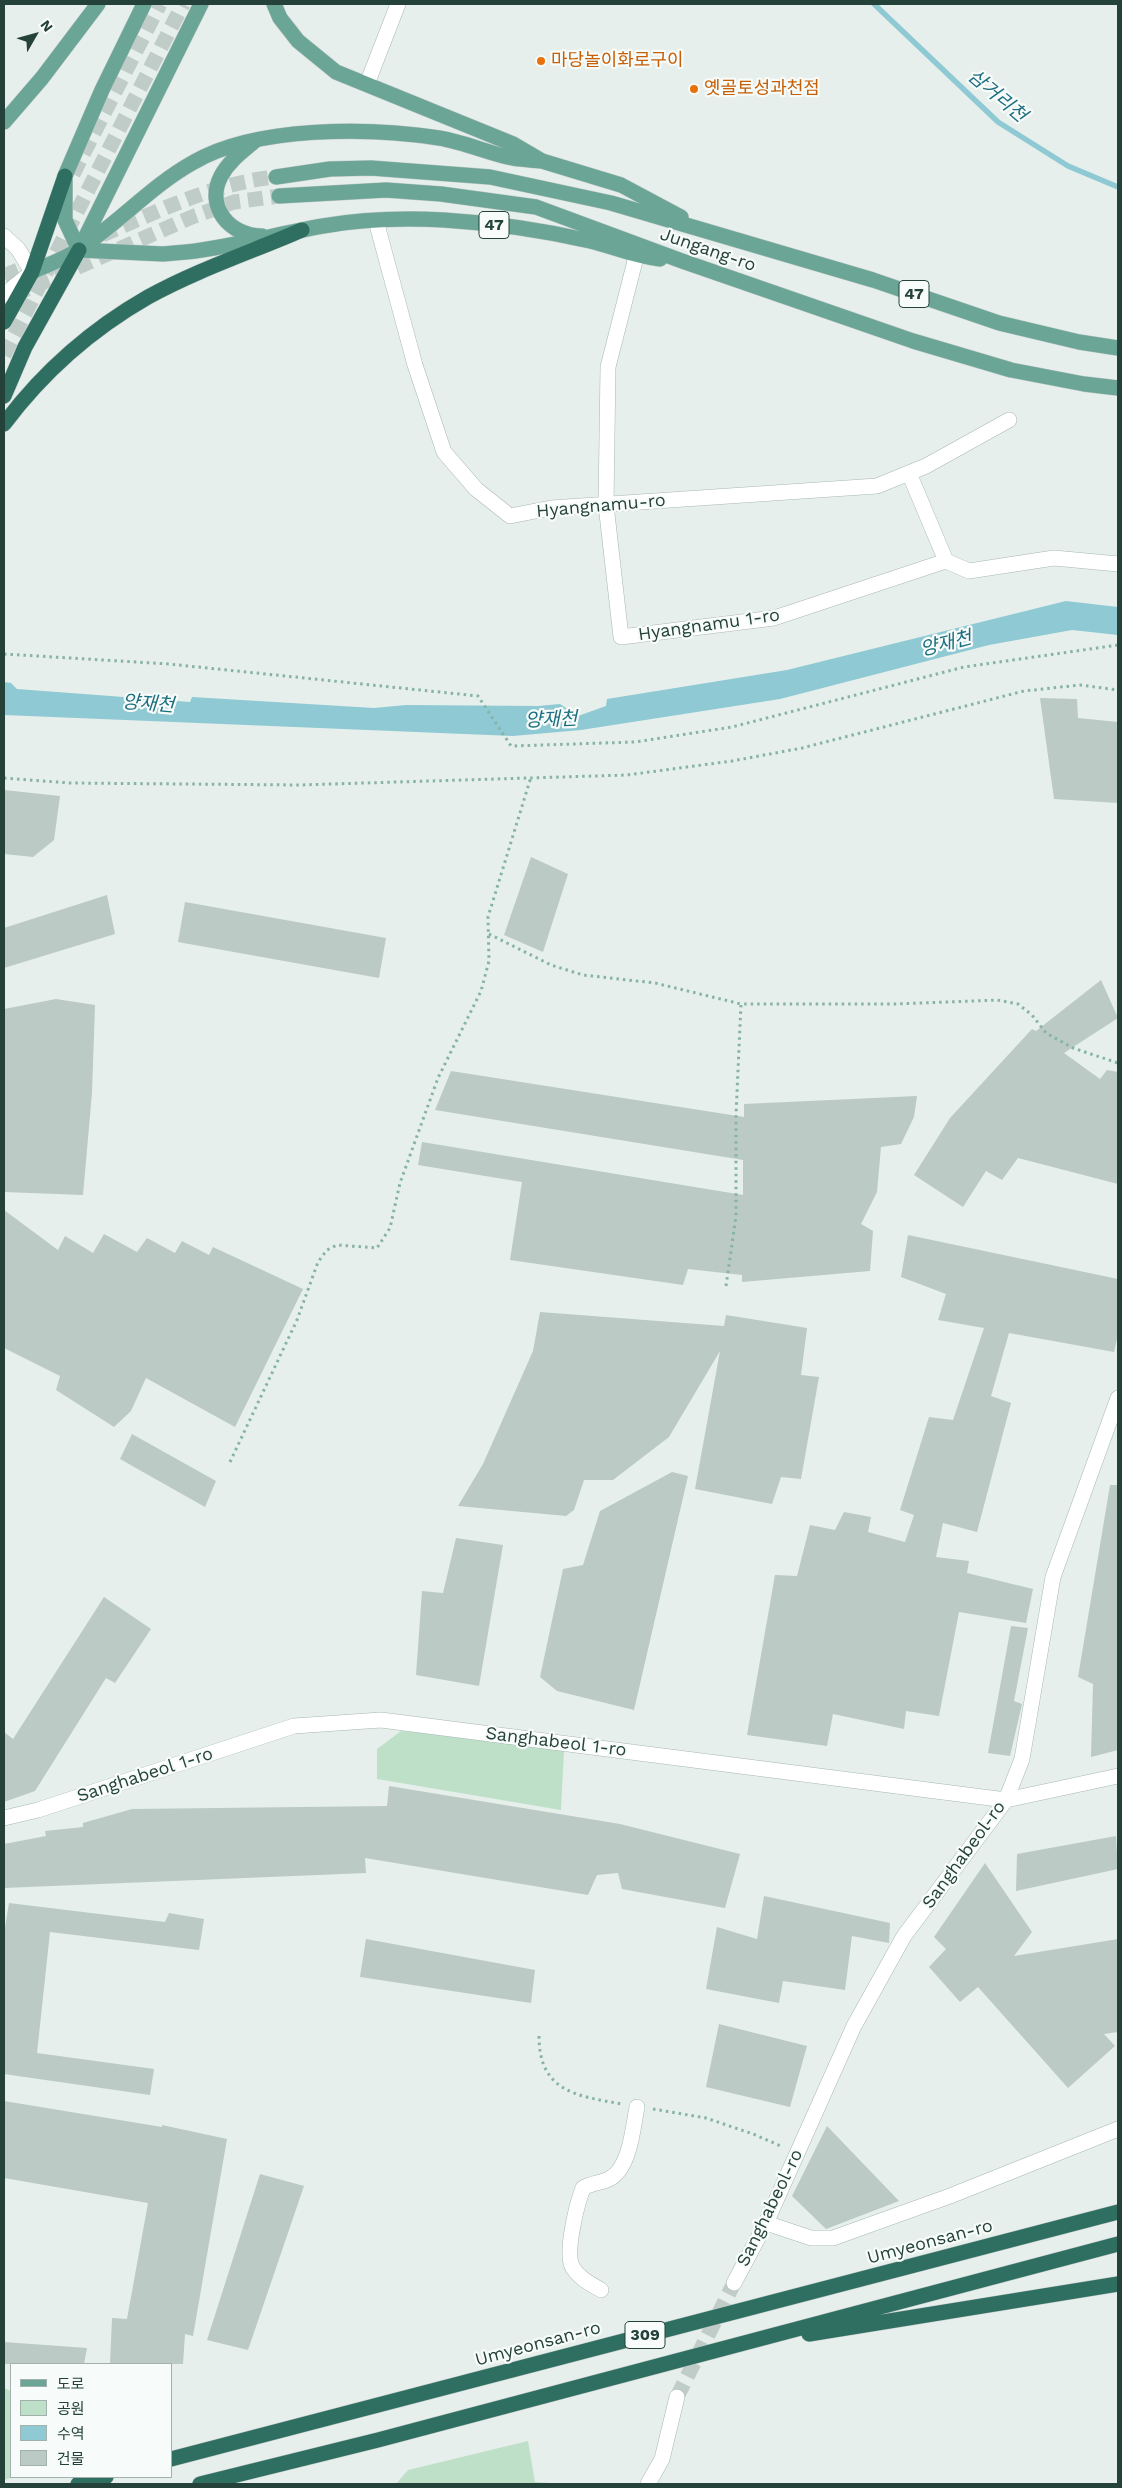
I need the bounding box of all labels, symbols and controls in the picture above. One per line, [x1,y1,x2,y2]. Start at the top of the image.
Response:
north arrow [10,10,60,60]
text: N [37,17,56,35]
place label: 마당놀이화로구이 [551,50,683,72]
marker: 마당놀이화로구이 [535,55,547,67]
water label: 삼거리천 [963,65,1031,127]
place label: 옛골토성과천점 [704,78,820,100]
marker: 옛골토성과천점 [688,83,700,95]
road number: 47 [479,212,509,238]
street label: Jungang-ro [657,224,759,276]
road number: 47 [899,280,929,308]
street label: Hyangnamu-ro [535,490,667,522]
street label: Hyangnamu 1-ro [637,604,781,646]
water label: 양재천 [918,627,974,661]
water label: 양재천 [121,691,175,717]
water label: 양재천 [524,708,578,732]
street label: Sanghabeol 1-ro [484,1723,628,1761]
street label: Sanghabeol 1-ro [74,1743,216,1807]
street label: Sanghabeol-ro [918,1797,1010,1913]
street label: Sanghabeol-ro [732,2146,808,2270]
street label: Umyeonsan-ro [865,2215,995,2269]
street label: Umyeonsan-ro [473,2317,603,2371]
road number: 309 [625,2322,665,2348]
legend [10,2363,172,2478]
text: 도로 [57,2375,85,2393]
text: 공원 [57,2400,85,2418]
text: 수역 [57,2425,85,2443]
text: 건물 [57,2450,85,2468]

